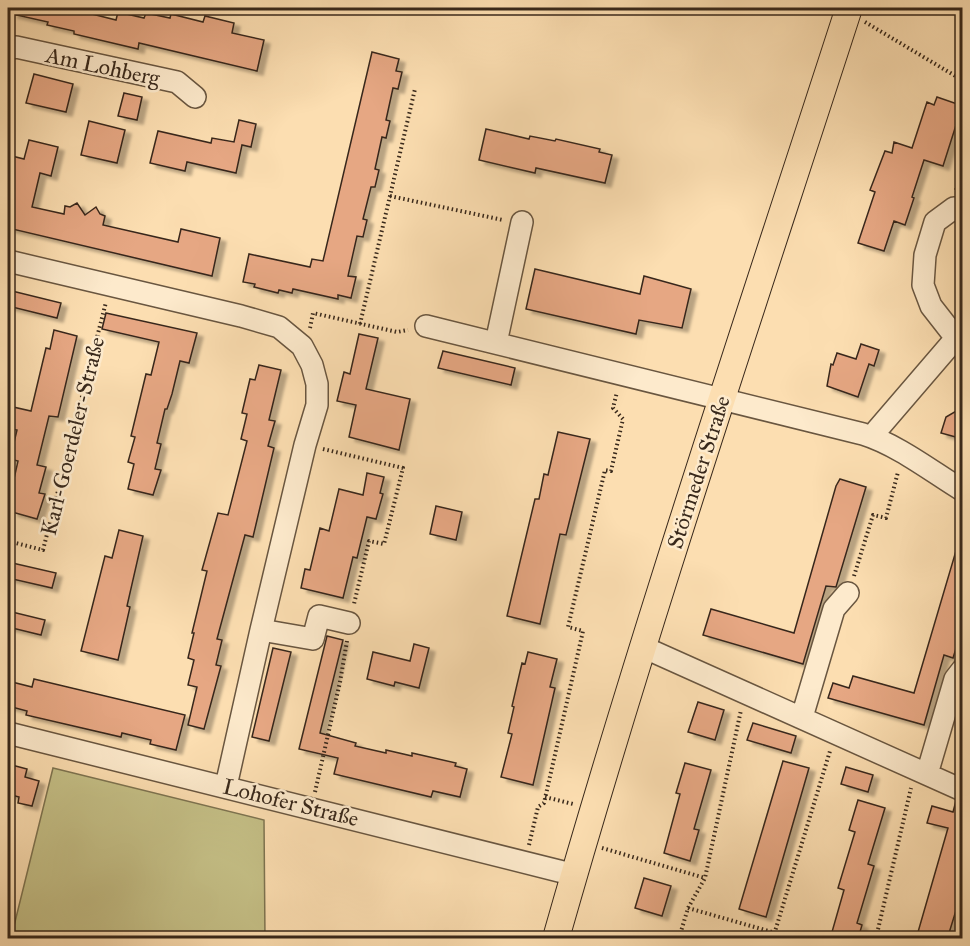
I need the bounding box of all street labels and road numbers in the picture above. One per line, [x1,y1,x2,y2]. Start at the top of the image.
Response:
street label: Am Lohberg [42,41,163,92]
street label: Karl-Goerdeler-Straße [35,334,110,538]
street label: Störmeder Straße [661,392,736,552]
street label: Lohofer Straße [220,773,361,832]

